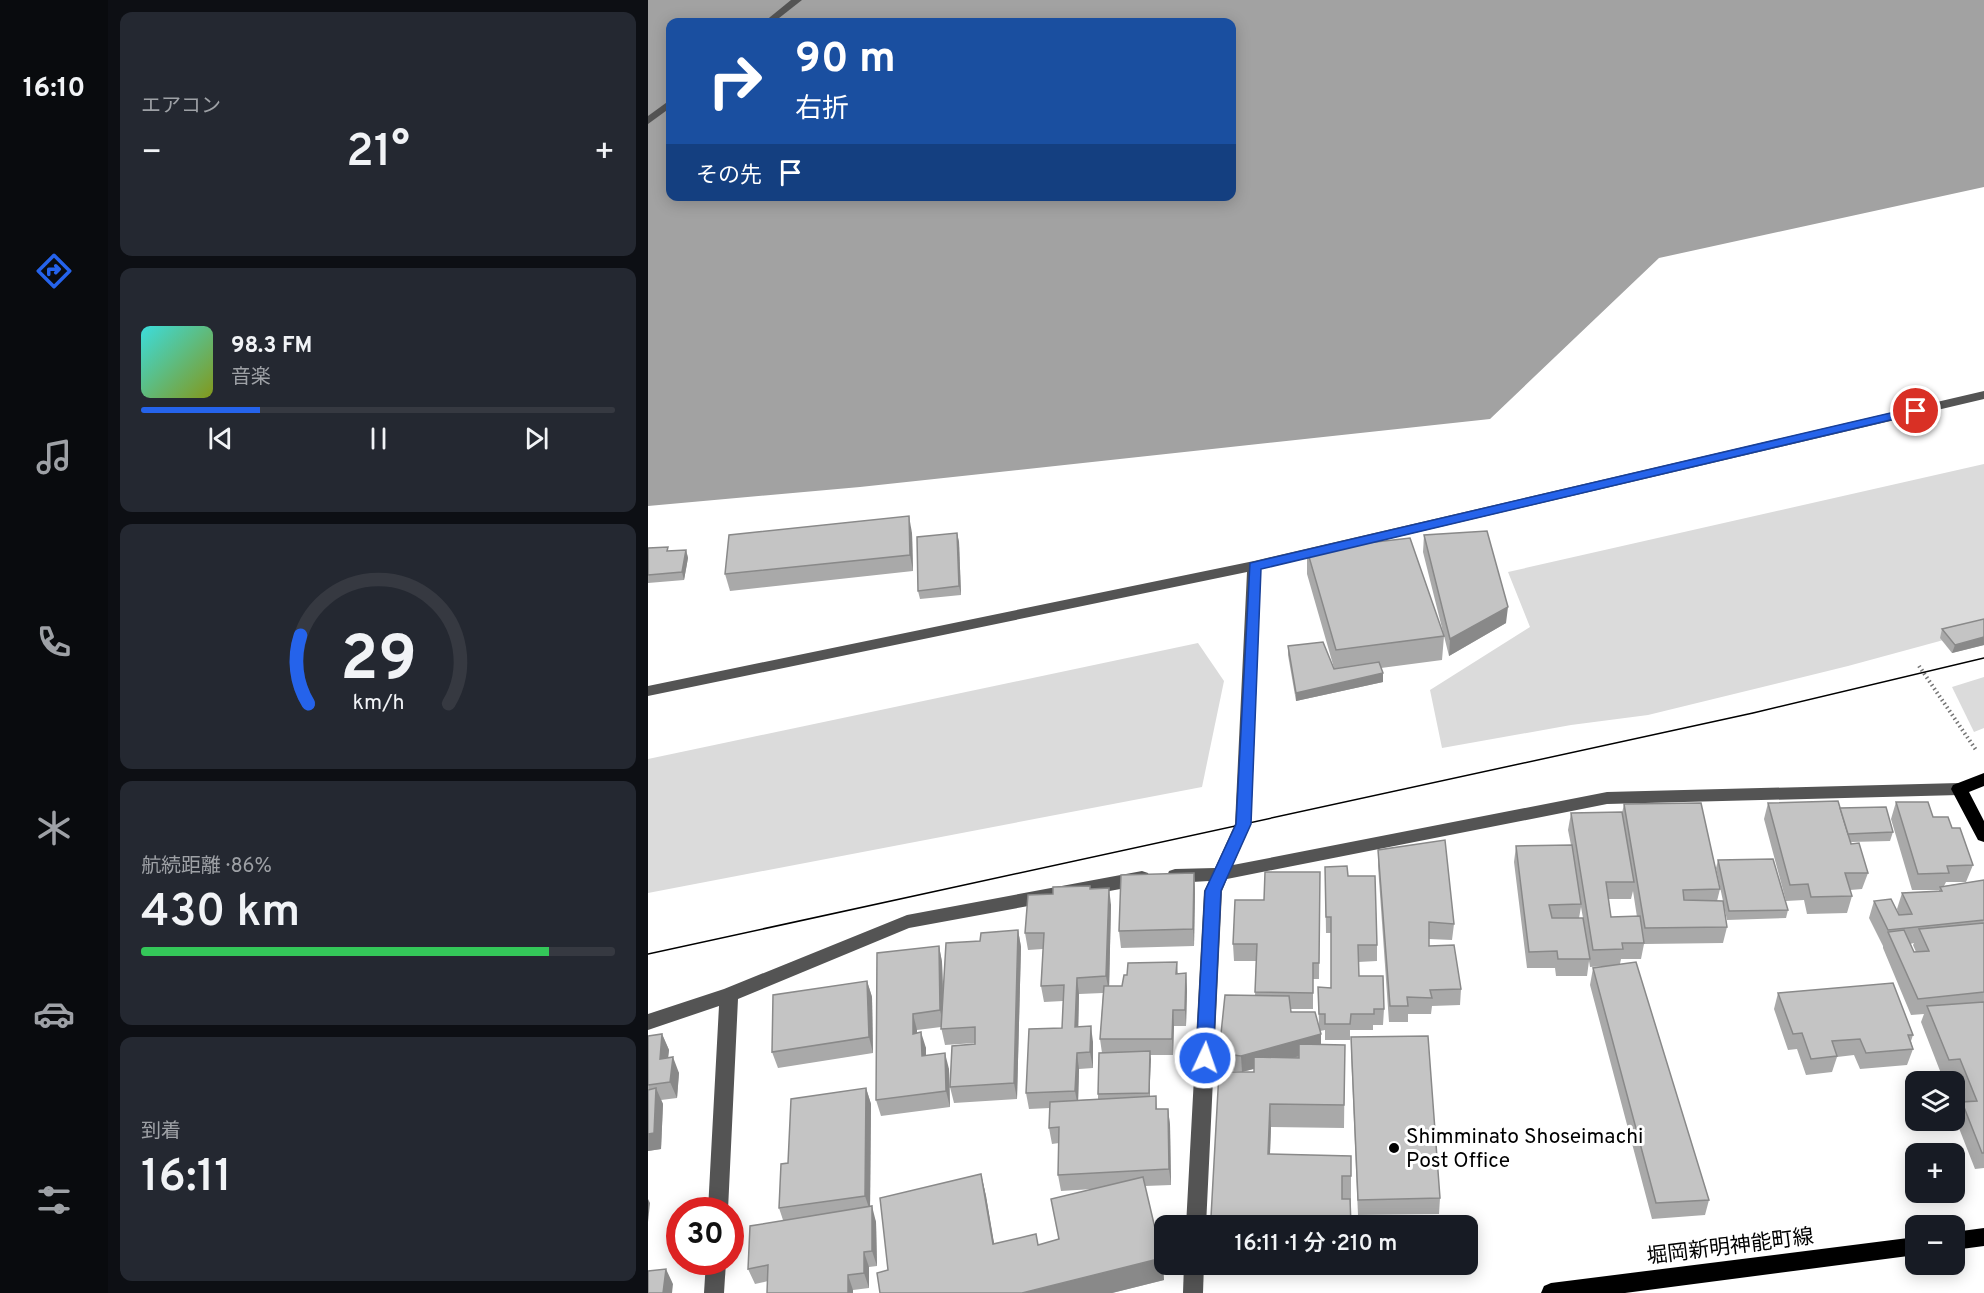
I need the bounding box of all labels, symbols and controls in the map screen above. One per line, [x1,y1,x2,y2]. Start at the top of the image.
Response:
text: 90 m [795,34,896,87]
icon: right [696,42,774,120]
text: 16:10 [23,72,85,106]
text: 右折 [795,93,849,127]
text: エアコン [141,94,221,120]
text: 21° [346,125,410,182]
text: − [141,133,162,175]
text: + [594,133,615,175]
icon: arrive [774,156,807,189]
text: その先 [696,163,762,190]
icon: directions [33,250,75,292]
text: 98.3 FM [231,333,312,360]
text: 音楽 [231,365,271,391]
pin [1890,385,1941,436]
icon: arrive [1899,394,1932,427]
icon: previous [204,422,237,455]
icon: pause [362,422,395,455]
icon: next [520,422,553,455]
icon: music [33,436,75,478]
icon: phone [33,621,75,663]
text: 29 [340,623,416,702]
text: km/h [352,690,404,717]
icon: climate [33,807,75,849]
text: 航続距離 · 86% [141,854,272,880]
text: 430 km [141,885,300,942]
icon: car [33,993,75,1035]
position arrow [1173,1026,1237,1090]
map controls [1905,1071,1965,1275]
button: layers [1905,1071,1965,1131]
text: 到着 [141,1119,181,1145]
place label: Shimminato Shoseimachi Post Office [1406,1124,1643,1175]
marker: Shimminato Shoseimachi Post Office [1387,1141,1401,1155]
button: + [1905,1143,1965,1203]
text: 16:11 [141,1150,232,1207]
icon: filters [33,1179,75,1221]
speed limit sign: 30 [666,1197,744,1275]
button: − [1905,1215,1965,1275]
street label: 堀岡新明神能町線 [1645,1224,1815,1271]
text: 16:11 · 1 分 · 210 m [1235,1231,1397,1258]

